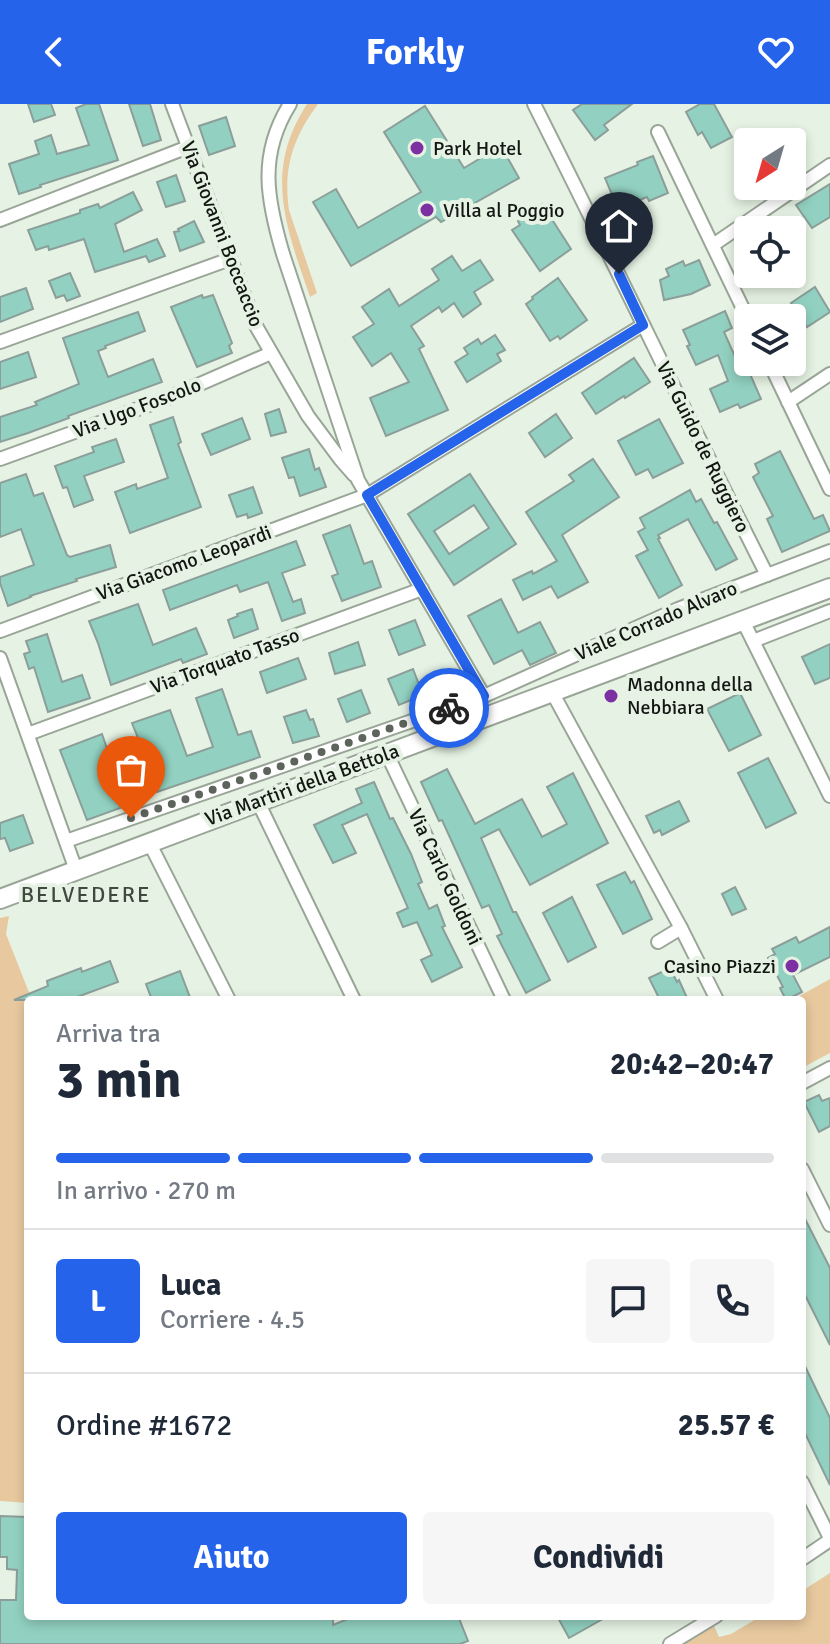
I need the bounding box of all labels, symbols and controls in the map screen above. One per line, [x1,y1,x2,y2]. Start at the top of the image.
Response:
icon: back [32,30,76,74]
text: Forkly [366,30,464,75]
icon: heart [754,30,798,74]
north arrow [734,128,806,200]
map controls [734,128,806,376]
place label: Park Hotel [433,136,522,161]
street label: Via Giovanni Boccaccio [175,138,269,330]
marker: Park Hotel [408,139,426,157]
pin [585,192,653,274]
place label: Villa al Poggio [443,198,565,223]
marker: Villa al Poggio [418,201,436,219]
icon: home [597,204,641,248]
button: locate [734,216,806,288]
button: layers [734,304,806,376]
street label: Via Guido de Ruggiero [651,357,755,537]
street label: Via Ugo Foscolo [70,372,204,444]
street label: Via Giacomo Leopardi [93,520,275,606]
street label: Viale Corrado Alvaro [571,576,741,666]
street label: Via Torquato Tasso [147,622,303,700]
courier [409,668,489,748]
place label: Madonna della Nebbiara [627,672,753,720]
icon: bike [427,686,471,730]
marker: Madonna della Nebbiara [602,687,620,705]
pin [97,736,165,818]
street label: Via Martiri della Bettola [202,738,402,832]
icon: bag [109,748,153,792]
street label: Via Carlo Goldoni [402,805,488,949]
district label: BELVEDERE [21,881,151,908]
place label: Casino Piazzi [664,954,776,979]
marker: Casino Piazzi [783,957,801,975]
text: Arriva tra [56,1018,161,1050]
text: 20:42–20:47 [610,1046,774,1083]
text: 3 min [56,1048,182,1112]
text: In arrivo · 270 m [56,1175,236,1207]
button: chat [586,1259,670,1343]
button: phone [690,1259,774,1343]
text: Luca [160,1267,221,1304]
text: L [90,1283,106,1320]
text: Corriere · 4.5 [160,1304,305,1336]
text: Ordine #1672 [56,1407,233,1444]
text: 25.57 € [678,1407,774,1444]
button: Aiuto [56,1512,407,1604]
button: Condividi [423,1512,774,1604]

